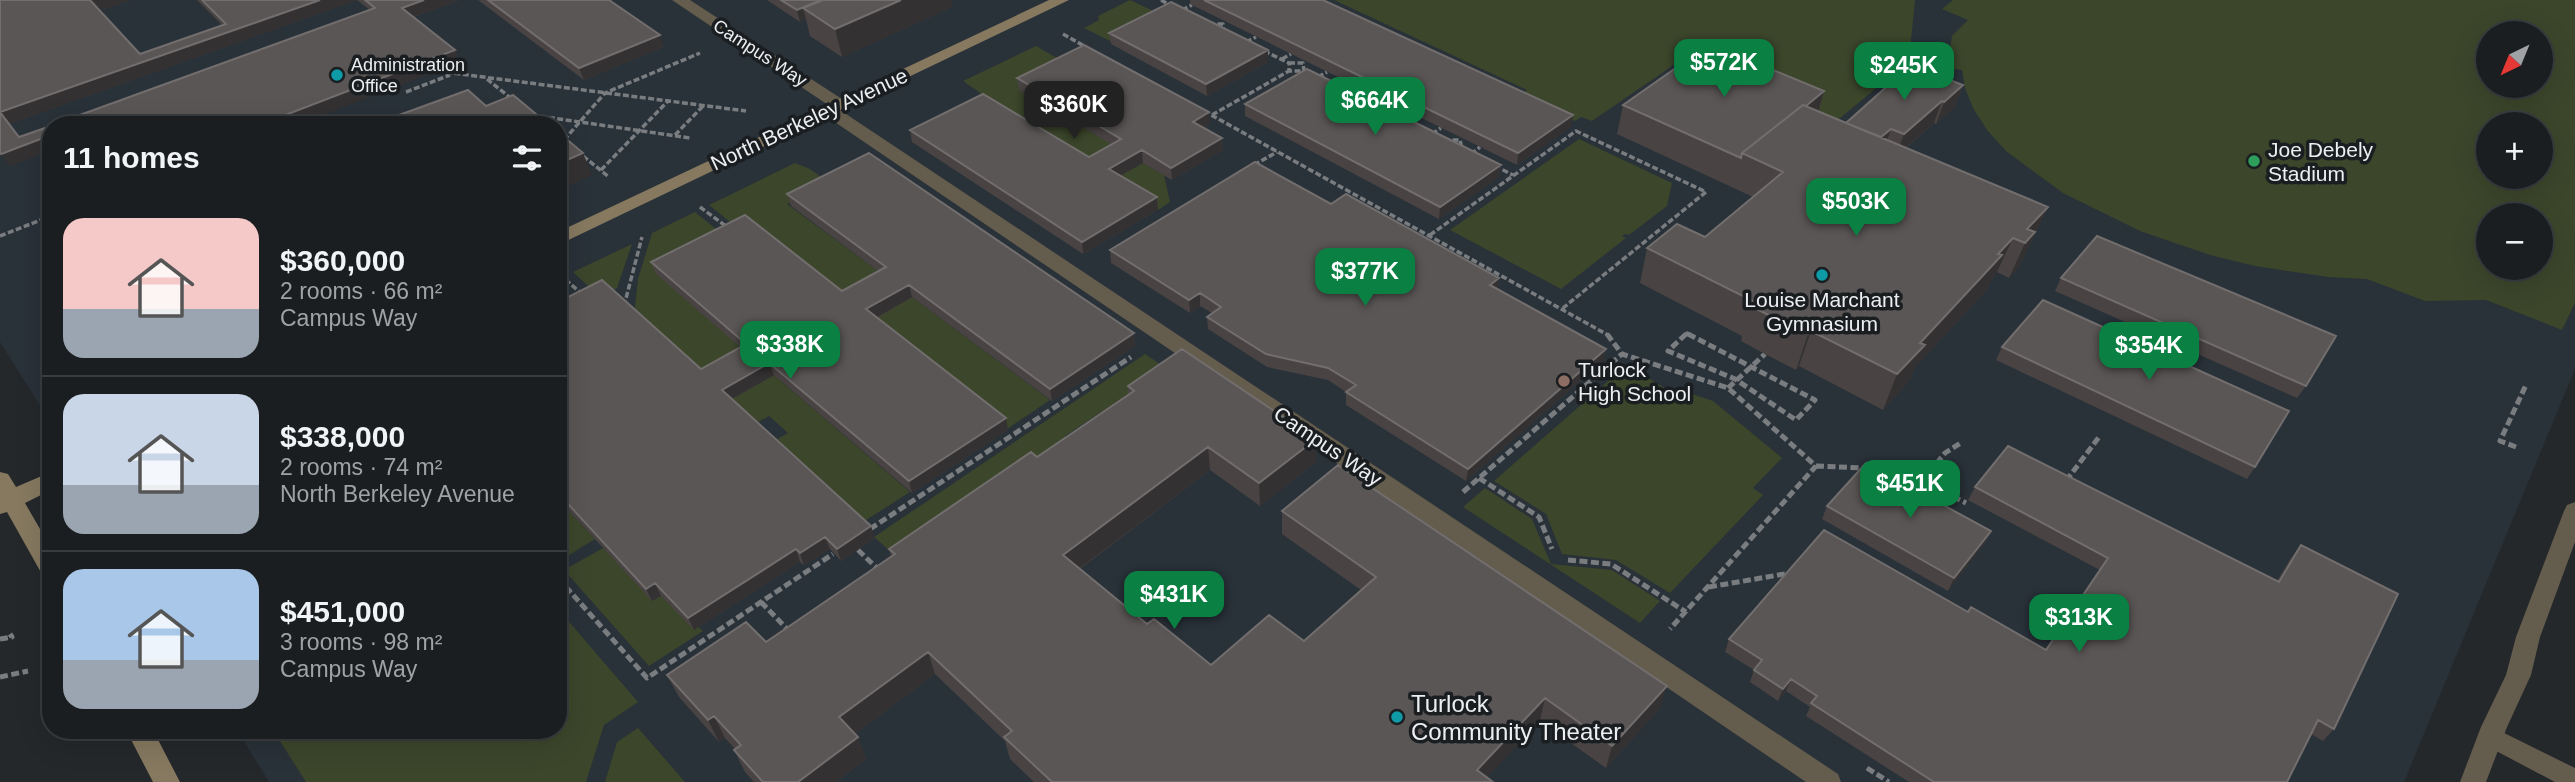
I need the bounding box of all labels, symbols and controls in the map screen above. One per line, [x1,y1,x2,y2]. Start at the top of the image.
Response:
street label: Campus Way [710,15,810,91]
north arrow [2476,21,2553,98]
map controls [2476,21,2553,280]
pin: $572K [1675,40,1773,99]
pin: $245K [1855,42,1953,102]
text: $572K [1690,49,1758,75]
text: $245K [1870,52,1938,78]
place label: Administration Office [351,55,465,96]
street label: North Berkeley Avenue [707,63,911,175]
marker: Administration Office [329,67,345,83]
pin: $664K [1326,78,1424,137]
pin: $360K [1025,82,1123,141]
text: $664K [1341,87,1409,113]
text: $360K [1040,91,1108,117]
button: + [2476,112,2553,189]
place label: Joe Debely Stadium [2268,138,2374,185]
icon: filters [508,139,546,177]
text: 11 homes [63,141,200,174]
marker: Joe Debely Stadium [2246,153,2262,169]
pin: $503K [1807,178,1905,238]
text: $503K [1822,188,1890,214]
button: − [2476,203,2553,280]
text: $360,000 [280,244,405,277]
icon: home [119,246,203,330]
pin: $377K [1316,248,1414,308]
text: $377K [1331,258,1399,284]
marker: Louise Marchant Gymnasium [1814,267,1830,283]
text: 2 rooms · 66 m² [280,278,442,304]
place label: Louise Marchant Gymnasium [1744,288,1900,335]
text: Campus Way [280,305,417,331]
pin: $338K [741,322,839,381]
pin: $354K [2100,322,2198,382]
text: $338K [756,331,824,357]
text: $354K [2115,332,2183,358]
place label: Turlock High School [1578,358,1691,405]
marker: Turlock High School [1556,373,1572,389]
street label: Campus Way [1270,401,1387,491]
text: $338,000 [280,420,405,453]
icon: home [119,422,203,506]
text: 2 rooms · 74 m² [280,454,442,480]
pin: $451K [1861,461,1959,520]
text: $451K [1876,470,1944,496]
text: North Berkeley Avenue [280,481,515,507]
pin: $431K [1125,572,1223,631]
text: $431K [1140,581,1208,607]
pin: $313K [2030,594,2128,654]
text: $451,000 [280,595,405,628]
icon: home [119,597,203,681]
text: $313K [2045,604,2113,630]
text: 3 rooms · 98 m² [280,629,442,655]
text: Campus Way [280,656,417,682]
place label: Turlock Community Theater [1411,690,1621,745]
marker: Turlock Community Theater [1389,709,1405,725]

